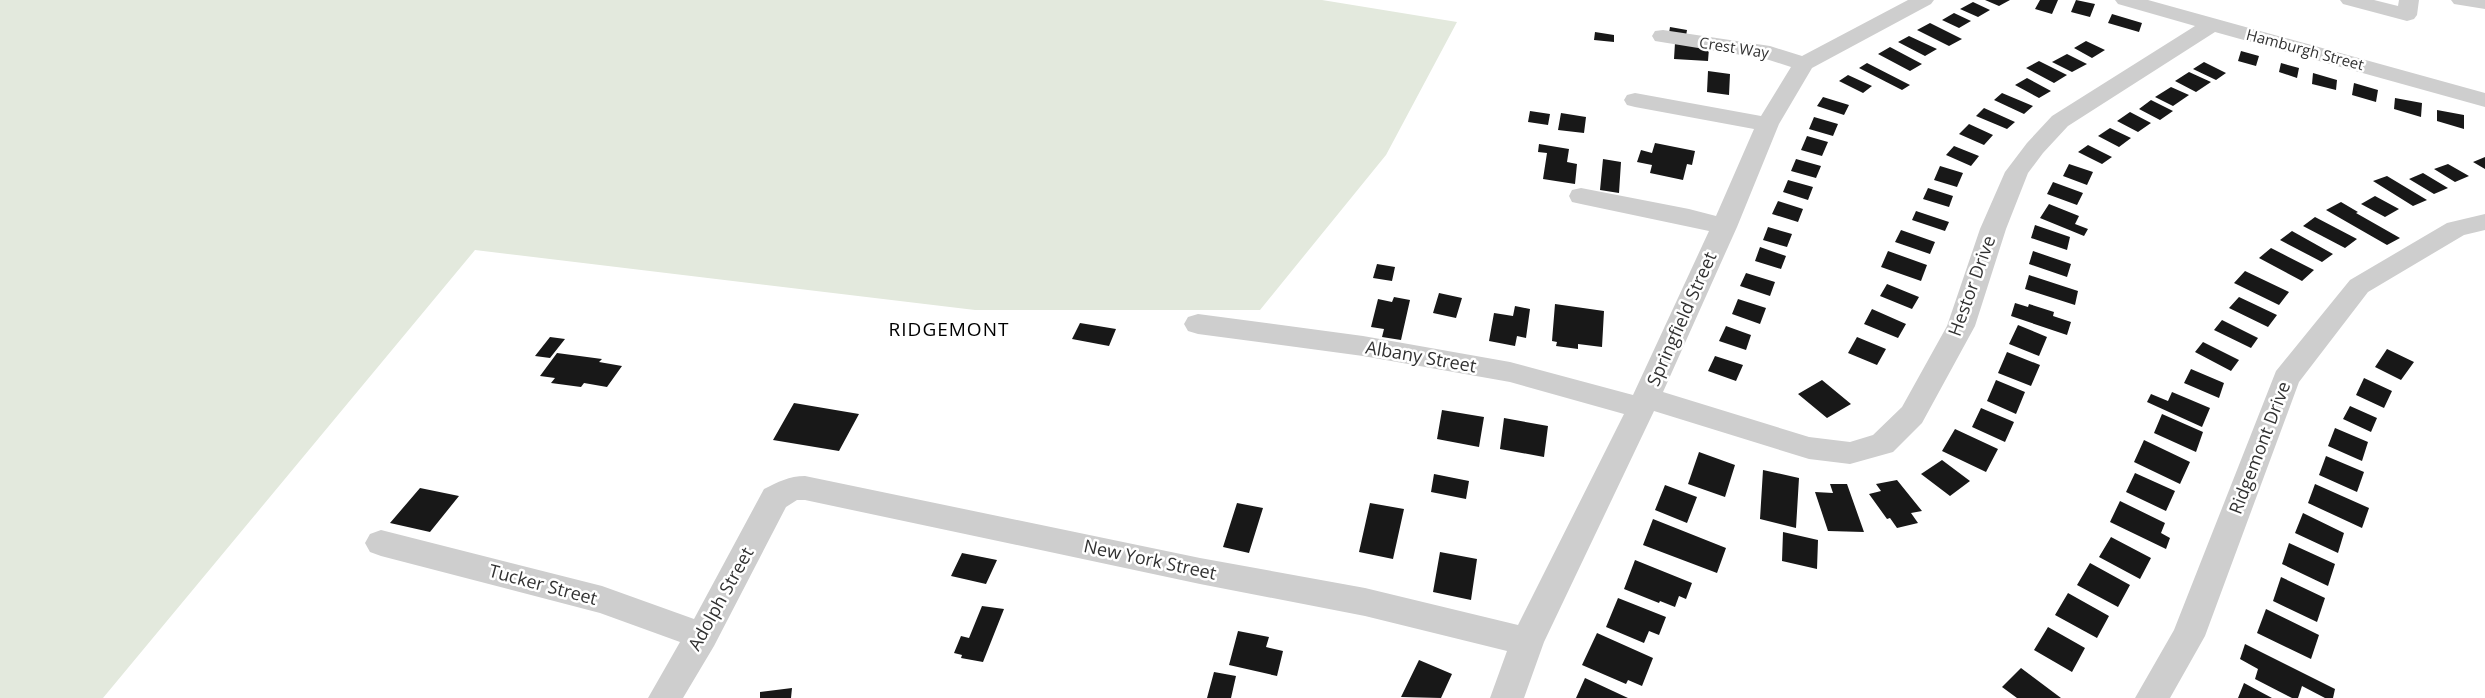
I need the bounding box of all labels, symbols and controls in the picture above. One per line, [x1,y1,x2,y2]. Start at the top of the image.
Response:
street label: Hamburgh Street [2244,24,2366,74]
street label: Crest Way [1698,32,1771,62]
street label: Hestor Drive [1942,232,2000,339]
street label: Springfield Street [1641,248,1721,390]
district label: RIDGEMONT [889,316,1009,342]
street label: Albany Street [1364,334,1478,378]
street label: Ridgemont Drive [2223,378,2295,517]
street label: New York Street [1082,533,1219,585]
street label: Adolph Street [682,543,758,655]
street label: Tucker Street [486,558,600,610]

